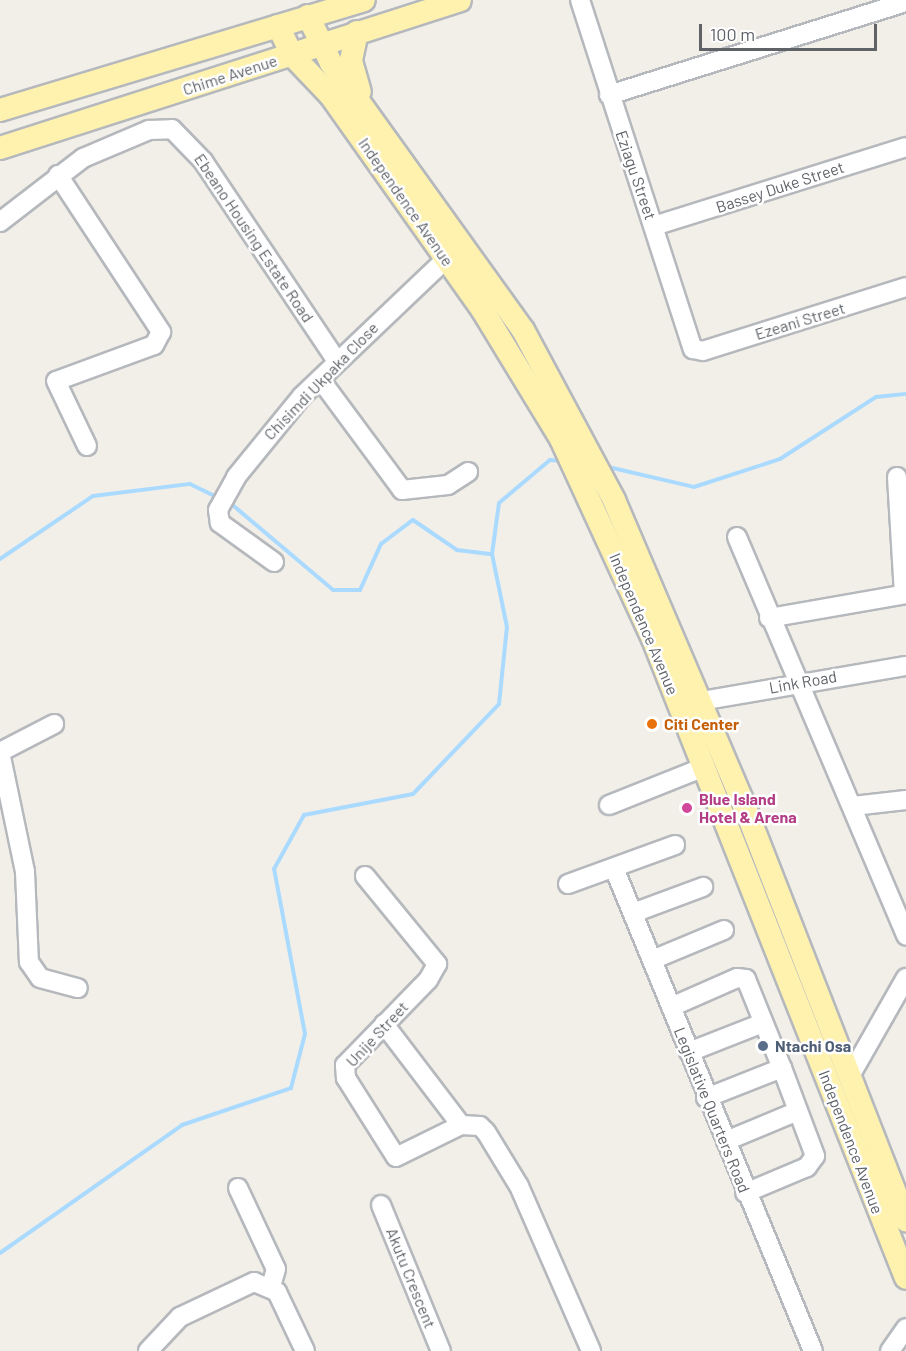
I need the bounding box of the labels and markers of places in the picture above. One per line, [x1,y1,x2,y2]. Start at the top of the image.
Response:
place label: Citi Center [664,714,739,734]
marker: Citi Center [645,717,659,731]
place label: Blue Island Hotel & Arena [699,789,797,827]
marker: Blue Island Hotel & Arena [680,801,694,815]
place label: Ntachi Osa [775,1036,851,1056]
marker: Ntachi Osa [756,1039,770,1053]

